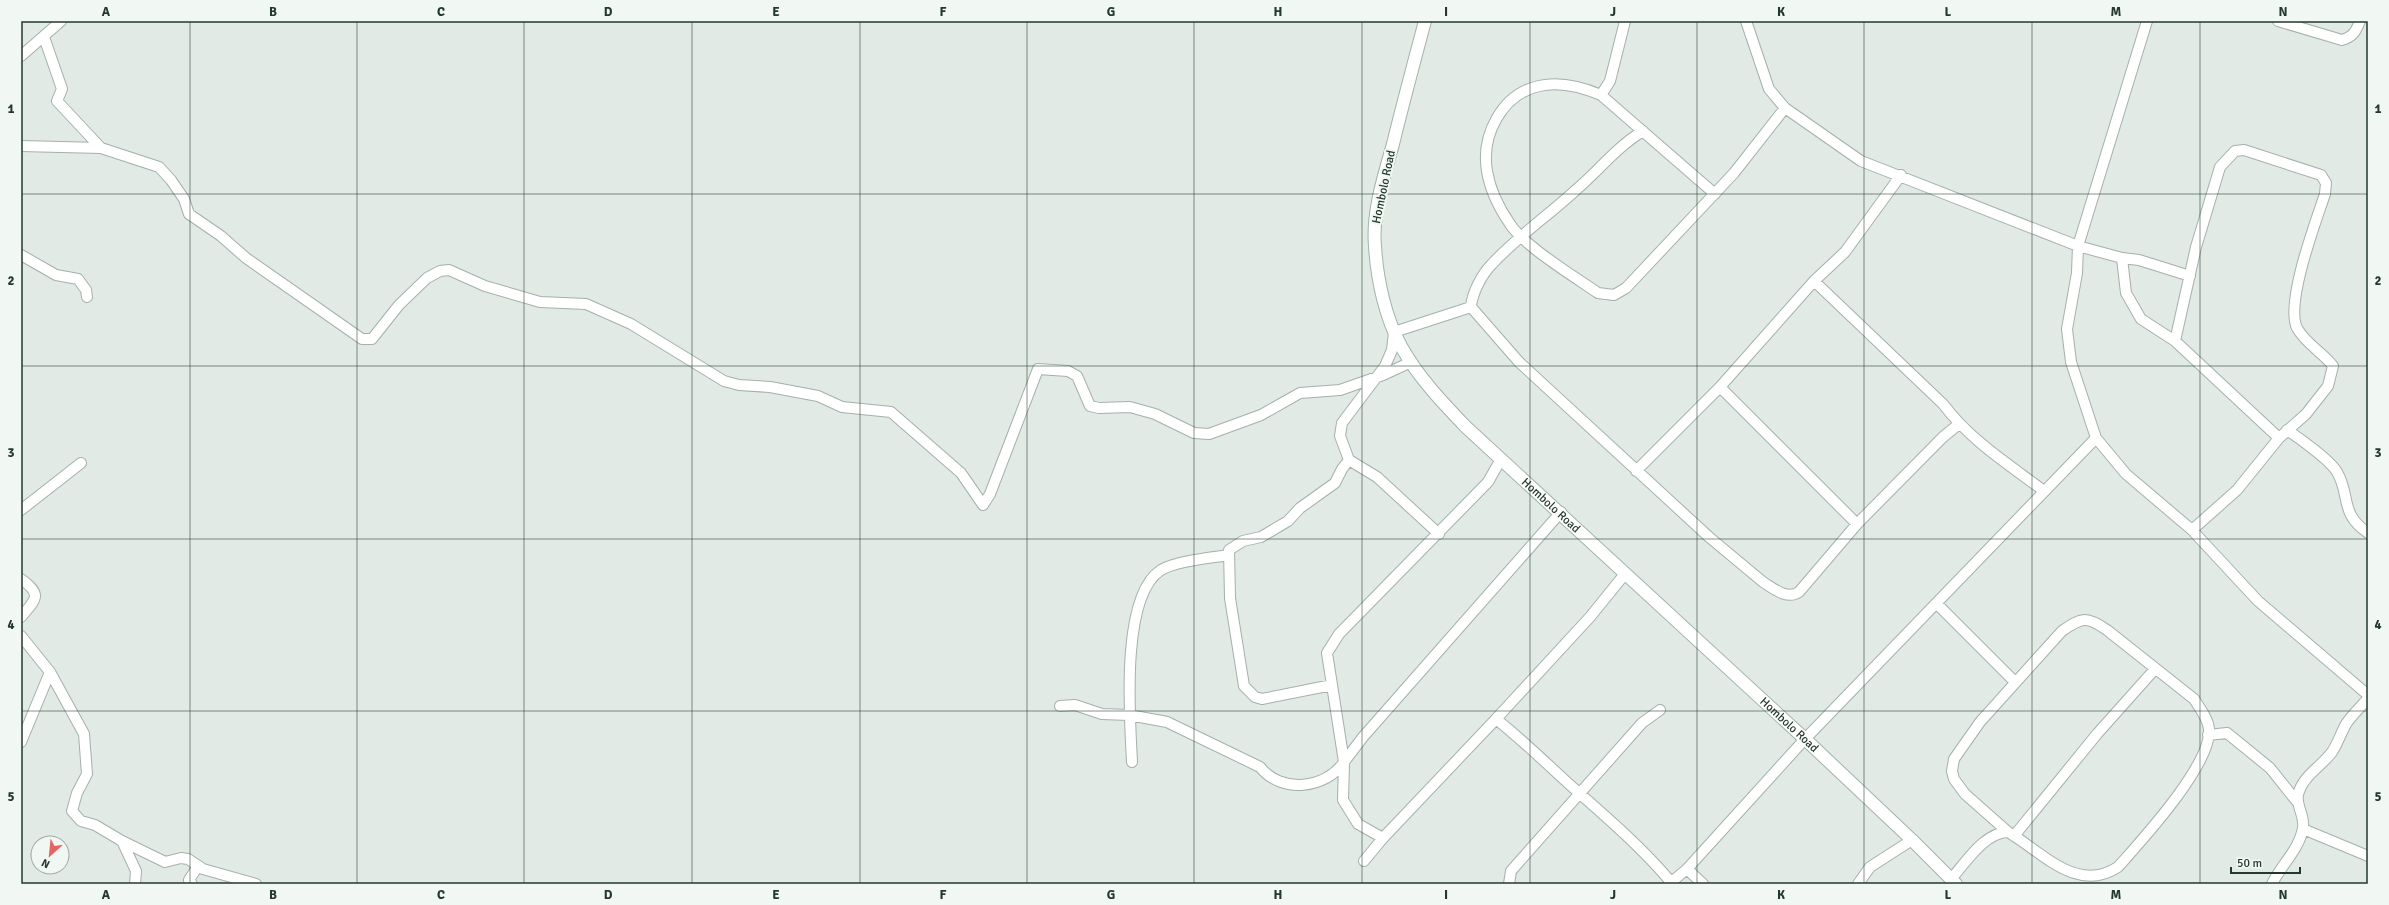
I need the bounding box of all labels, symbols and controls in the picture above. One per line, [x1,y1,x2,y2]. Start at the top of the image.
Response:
text: A [102,4,111,20]
text: B [269,4,277,20]
text: C [437,4,445,20]
text: D [604,4,613,20]
text: E [772,4,780,20]
text: F [940,4,947,20]
text: G [1107,4,1115,20]
text: H [1274,4,1282,20]
text: I [1444,4,1448,20]
text: J [1610,4,1616,20]
text: K [1777,4,1785,20]
text: L [1945,4,1952,20]
text: M [2111,4,2122,20]
text: N [2278,4,2288,20]
text: 1 [7,101,15,117]
text: 1 [2374,101,2382,117]
street label: Hombolo Road [1369,149,1399,225]
text: 2 [7,273,15,289]
text: 2 [2374,273,2382,289]
text: 3 [7,445,15,461]
text: 3 [2374,445,2382,461]
street label: Hombolo Road [1518,474,1583,536]
text: 4 [7,617,15,633]
text: 4 [2374,617,2382,633]
street label: Hombolo Road [1757,694,1822,755]
text: 5 [7,789,15,805]
text: 5 [2374,789,2382,805]
north arrow [30,835,70,875]
scale bar [2231,849,2300,875]
text: N [39,856,52,871]
text: 50 m [2237,856,2262,871]
text: A [102,887,111,903]
text: B [269,887,277,903]
text: C [437,887,445,903]
text: D [604,887,613,903]
text: E [772,887,780,903]
text: F [940,887,947,903]
text: G [1107,887,1115,903]
text: H [1274,887,1282,903]
text: I [1444,887,1448,903]
text: J [1610,887,1616,903]
text: K [1777,887,1785,903]
text: L [1945,887,1952,903]
text: M [2111,887,2122,903]
text: N [2278,887,2288,903]

